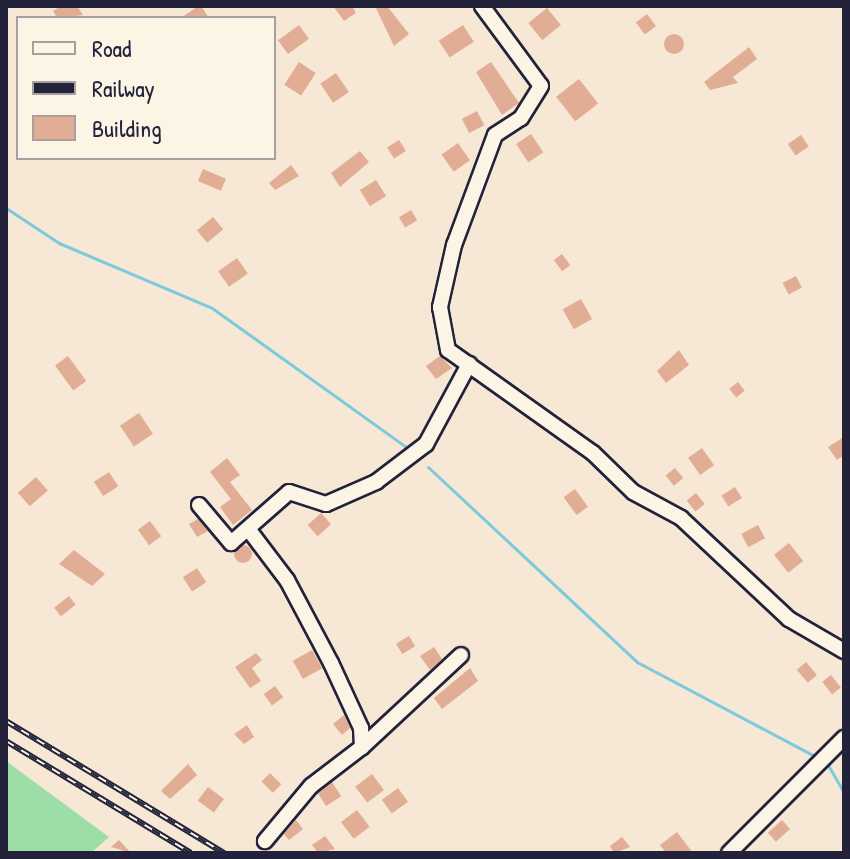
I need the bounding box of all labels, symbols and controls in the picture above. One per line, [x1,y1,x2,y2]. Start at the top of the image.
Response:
legend [16,16,276,160]
text: Road [92,32,131,64]
text: Railway [92,72,155,104]
text: Building [92,112,162,144]

